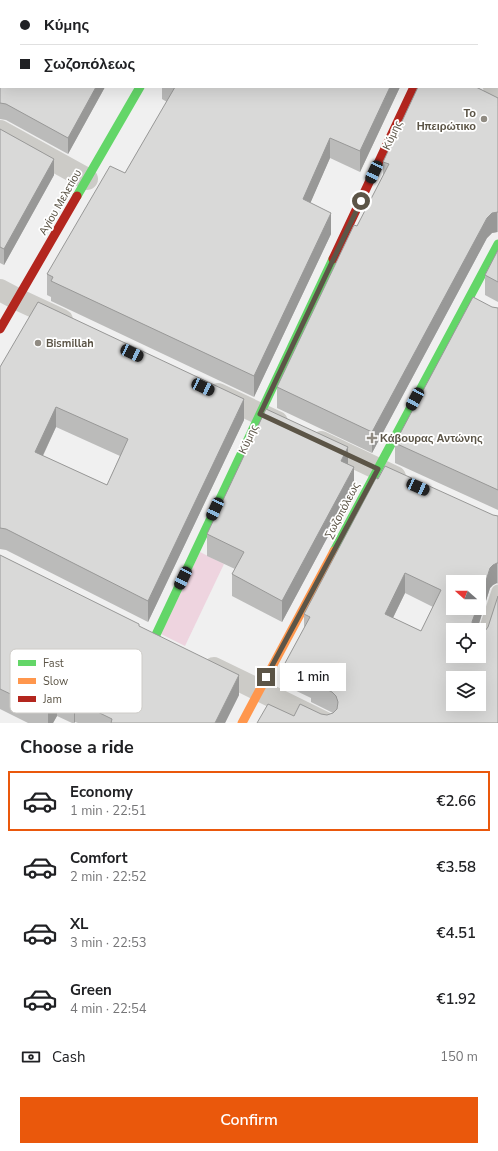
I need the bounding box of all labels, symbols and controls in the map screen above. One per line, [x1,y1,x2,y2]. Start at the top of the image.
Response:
text: Κύμης [44,15,89,35]
text: Σωζοπόλεως [44,54,135,74]
place label: Το Ηπειρώτικο [417,106,476,134]
marker: Το Ηπειρώτικο [479,114,489,124]
street label: Κύμης [379,118,406,152]
car [363,159,385,185]
street label: Αγίου Μελετίου [36,167,85,238]
route start [352,192,370,210]
place label: Bismillah [46,336,94,351]
marker: Bismillah [33,338,43,348]
car [119,342,145,364]
car [190,376,216,398]
car [404,386,426,412]
street label: Κύμης [235,422,262,456]
place label: Κάβουρας Αντώνης [380,431,483,446]
marker: Κάβουρας Αντώνης [367,433,377,443]
car [405,477,431,497]
street label: Σωζοπόλεως [321,479,364,541]
car [204,496,226,522]
car [172,565,194,591]
north arrow [446,575,486,615]
map controls [446,575,486,711]
button: locate [446,623,486,663]
legend [10,649,142,713]
text: Fast [43,656,64,671]
callout: 1 min [280,663,346,691]
route end [257,668,275,686]
text: 1 min [296,668,330,686]
button: layers [446,671,486,711]
text: Slow [43,674,68,689]
text: Jam [42,692,62,707]
text: Choose a ride [20,735,134,759]
text: Economy [70,782,133,802]
icon: car [22,783,58,819]
text: €2.66 [436,791,476,811]
text: 1 min · 22:51 [70,802,146,820]
text: Comfort [70,848,127,868]
icon: car [22,849,58,885]
text: €3.58 [436,857,476,877]
text: 2 min · 22:52 [70,868,146,886]
text: XL [70,914,89,934]
icon: car [22,915,58,951]
text: €4.51 [436,923,476,943]
text: 3 min · 22:53 [70,934,146,952]
text: Green [70,980,112,1000]
icon: car [22,981,58,1017]
text: €1.92 [436,989,476,1009]
text: 4 min · 22:54 [70,1000,146,1018]
icon: cash [20,1046,42,1068]
text: Cash [52,1047,86,1067]
text: 150 m [440,1048,478,1066]
button: Confirm [20,1097,478,1143]

